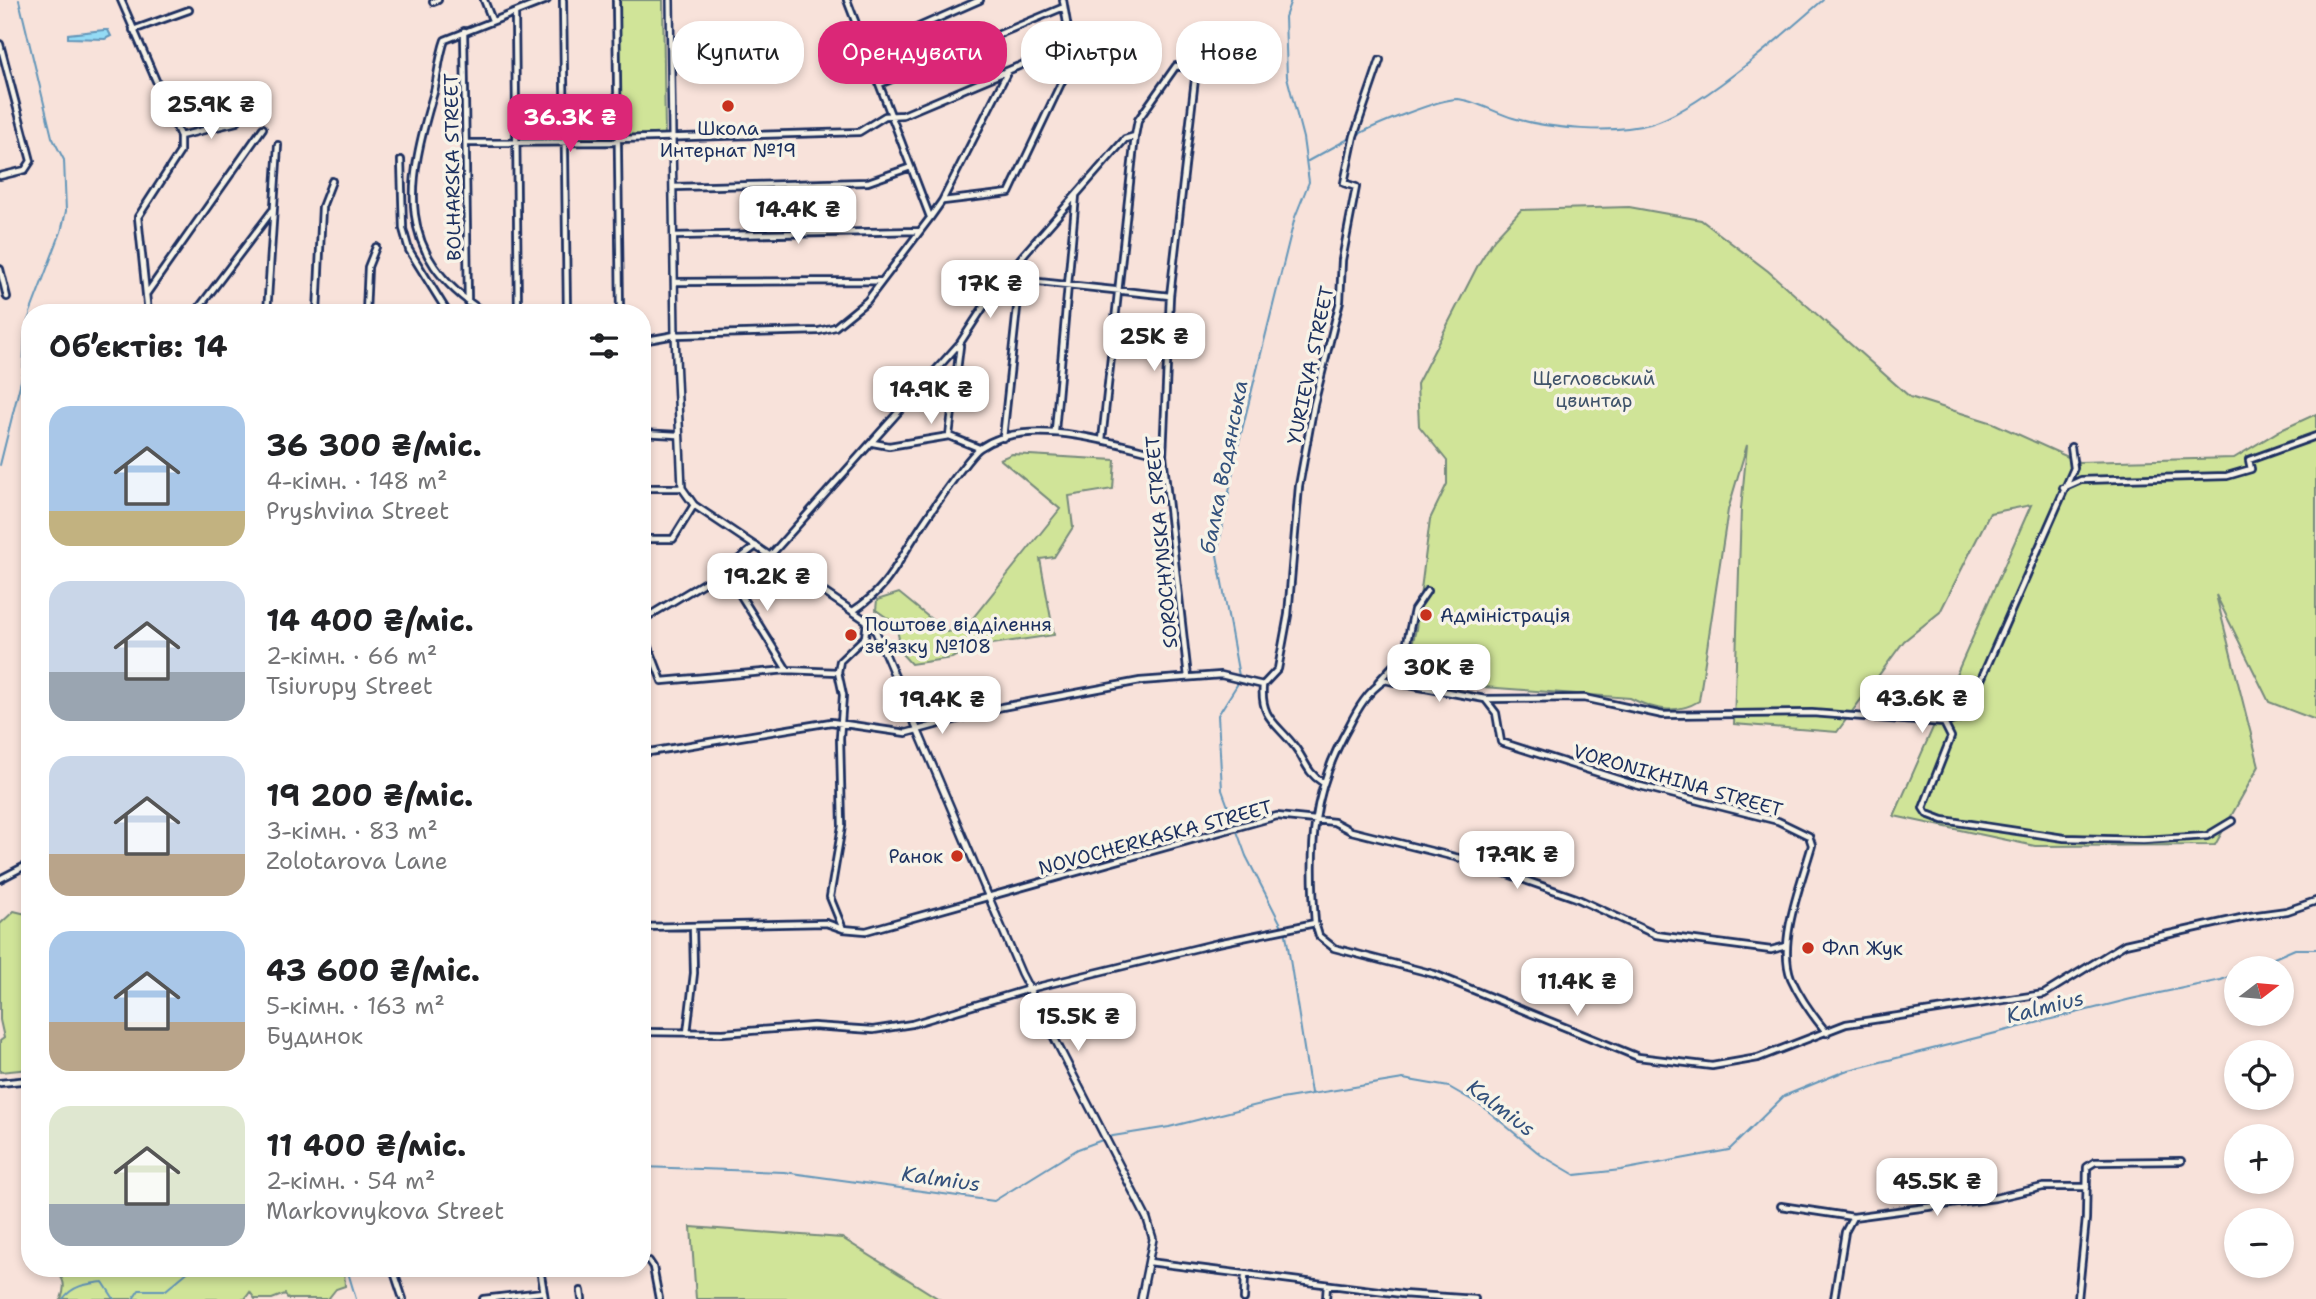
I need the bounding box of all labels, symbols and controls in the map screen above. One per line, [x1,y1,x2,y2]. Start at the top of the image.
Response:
chip: Купити [672,21,804,84]
chip: Орендувати [818,21,1007,84]
chip: Фільтри [1021,21,1162,84]
chip: Нове [1176,21,1282,84]
street label: BOLHARSKA STREET [438,73,467,261]
pin: 25.9K ₴ [146,82,276,141]
text: 25.9K ₴ [167,89,255,119]
pin: 36.3K ₴ [505,94,635,154]
marker: Школа Интернат №19 [720,98,736,114]
text: 36.3K ₴ [523,102,617,132]
place label: Школа Интернат №19 [660,116,796,163]
pin: 14.4K ₴ [733,187,863,246]
text: 14.4K ₴ [755,194,841,224]
pin: 17K ₴ [941,260,1039,320]
text: 17K ₴ [957,268,1023,298]
street label: YURIEVA STREET [1281,283,1340,447]
pin: 25K ₴ [1105,314,1203,373]
text: 25K ₴ [1119,321,1189,351]
text: Об’єктів: 14 [49,326,228,367]
icon: filters [585,327,623,365]
pin: 14.9K ₴ [866,366,996,426]
park label: Щегловський цвинтар [1533,366,1655,413]
text: 14.9K ₴ [889,374,973,404]
water label: балка Водянська [1193,378,1255,556]
text: 36 300 ₴/міс. [266,425,482,466]
icon: home [105,434,189,518]
street label: SOROCHYNSKA STREET [1140,434,1183,649]
text: 4-кімн. · 148 m² [266,466,448,496]
text: Pryshvina Street [266,496,449,526]
pin: 19.2K ₴ [702,554,832,613]
text: 19.2K ₴ [723,561,811,591]
text: 14 400 ₴/міс. [266,600,474,641]
place label: Адміністрація [1440,603,1571,628]
marker: Адміністрація [1418,607,1434,623]
icon: home [105,609,189,693]
place label: Поштове відділення зв'язку №108 [865,612,1052,659]
marker: Поштове відділення зв'язку №108 [843,627,859,643]
text: 2-кімн. · 66 m² [266,641,437,671]
pin: 30K ₴ [1390,644,1488,704]
text: 30K ₴ [1403,652,1475,682]
text: Tsiurupy Street [266,671,433,701]
pin: 19.4K ₴ [877,676,1007,736]
pin: 43.6K ₴ [1857,676,1987,735]
text: 43.6K ₴ [1876,683,1968,713]
text: 19.4K ₴ [899,684,985,714]
street label: VORONIKHINA STREET [1570,739,1786,823]
text: 19 200 ₴/міс. [266,775,473,816]
icon: home [105,784,189,868]
street label: NOVOCHERKASKA STREET [1035,794,1275,881]
text: 3-кімн. · 83 m² [266,816,438,846]
pin: 17.9K ₴ [1452,832,1582,891]
text: 17.9K ₴ [1475,839,1559,869]
place label: Ранок [888,844,943,869]
text: Zolotarova Lane [266,846,448,876]
marker: Ранок [949,848,965,864]
place label: Флп Жук [1822,936,1903,961]
marker: Флп Жук [1800,940,1816,956]
text: 43 600 ₴/міс. [266,950,480,991]
north arrow [2224,956,2294,1026]
map controls [2224,956,2294,1278]
pin: 11.4K ₴ [1512,958,1642,1018]
icon: home [105,959,189,1043]
text: 11.4K ₴ [1537,966,1617,996]
water label: Kalmius [2003,984,2087,1030]
text: 5-кімн. · 163 m² [266,991,445,1021]
pin: 15.5K ₴ [1013,993,1143,1053]
text: 15.5K ₴ [1036,1001,1120,1031]
text: Будинок [266,1021,363,1051]
button: locate [2224,1040,2294,1110]
water label: Kalmius [1461,1073,1541,1143]
button: + [2224,1124,2294,1194]
text: 11 400 ₴/міс. [266,1125,466,1166]
icon: home [105,1134,189,1218]
pin: 45.5K ₴ [1872,1158,2002,1218]
water label: Kalmius [900,1160,982,1198]
text: 2-кімн. · 54 m² [266,1166,435,1196]
text: 45.5K ₴ [1892,1166,1982,1196]
text: Markovnykova Street [266,1196,504,1226]
button: − [2224,1208,2294,1278]

